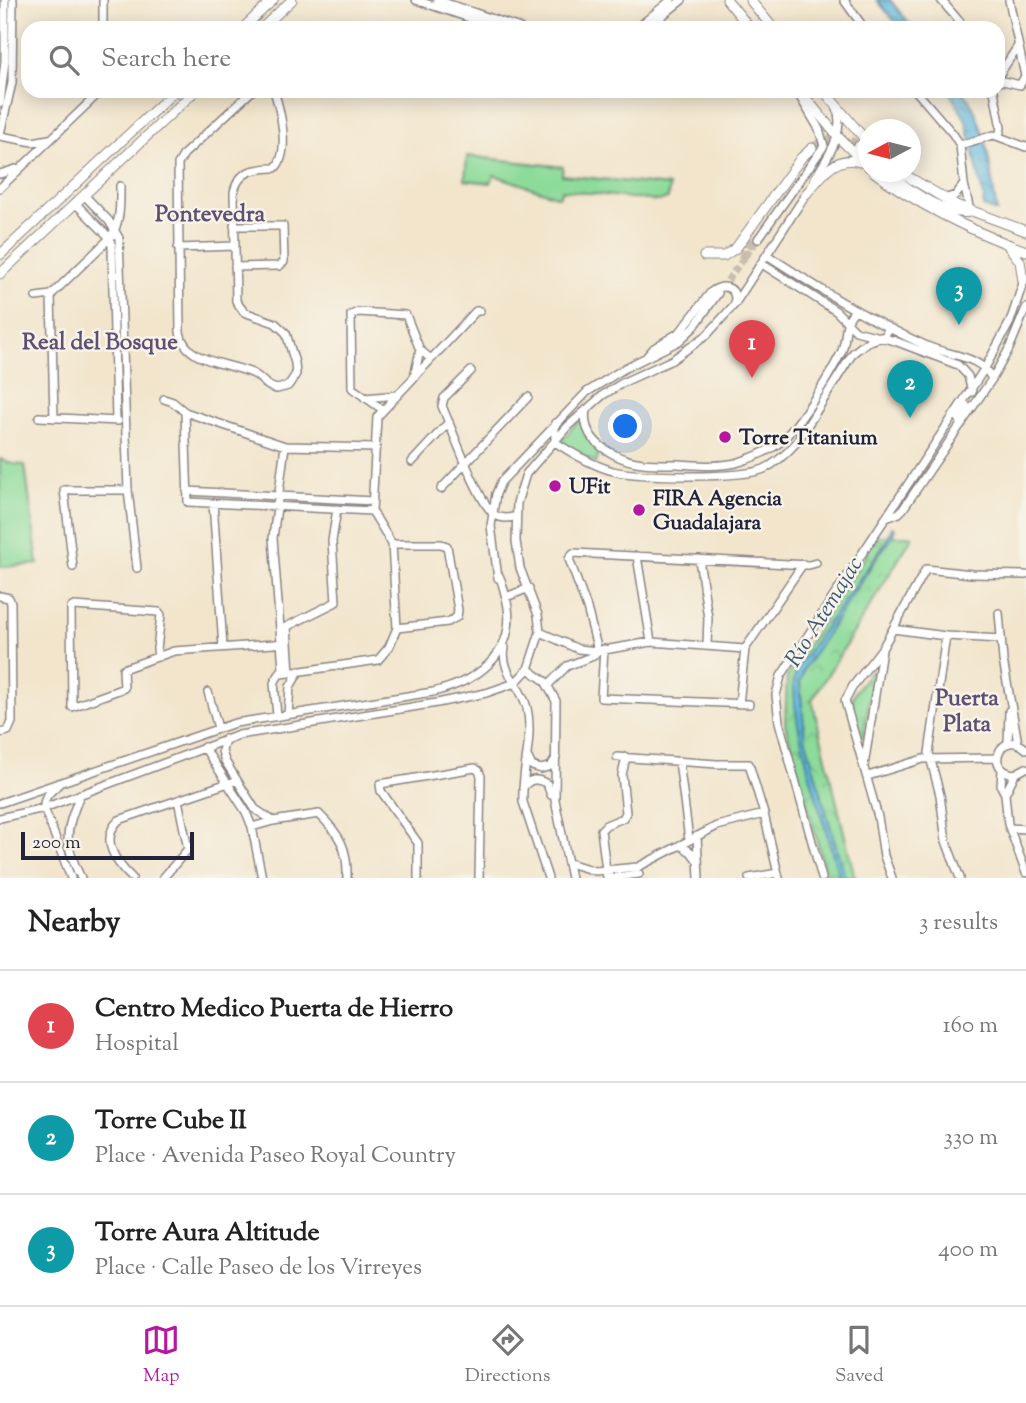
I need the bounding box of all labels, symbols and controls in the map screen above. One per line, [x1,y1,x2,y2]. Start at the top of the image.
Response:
search box [21,21,1005,98]
icon: search [45,41,83,79]
text: Search here [101,41,231,78]
north arrow [858,119,921,182]
district label: Pontevedra [155,199,266,232]
pin: 3 [936,267,982,325]
pin: 1 [729,320,775,378]
district label: Real del Bosque [22,327,178,360]
pin: 2 [887,360,933,418]
your location [608,409,642,443]
place label: Torre Titanium [739,424,878,454]
marker: Torre Titanium [717,429,733,445]
place label: UFit [569,473,611,503]
marker: UFit [547,478,563,494]
place label: FIRA Agencia Guadalajara [653,485,782,539]
marker: FIRA Agencia Guadalajara [631,502,647,518]
water label: Río Atemajac [778,551,872,674]
district label: Puerta Plata [935,683,999,742]
scale bar [21,829,194,861]
text: 200 m [32,830,81,857]
text: Nearby [28,902,120,945]
text: 3 results [919,907,998,940]
text: Centro Medico Puerta de Hierro [95,991,453,1028]
text: 1 [47,1010,55,1043]
text: 160 m [943,1010,998,1043]
text: Hospital [95,1028,179,1061]
text: Torre Cube II [95,1103,247,1140]
text: 2 [46,1122,56,1155]
text: 330 m [944,1122,998,1155]
text: Place · Avenida Paseo Royal Country [95,1140,456,1173]
text: Torre Aura Altitude [95,1215,320,1252]
text: 3 [46,1234,56,1267]
text: 400 m [938,1234,998,1267]
text: Place · Calle Paseo de los Virreyes [95,1252,422,1285]
tab: Map [142,1321,180,1390]
tab: Directions [465,1321,550,1390]
tab: Saved [835,1321,884,1390]

